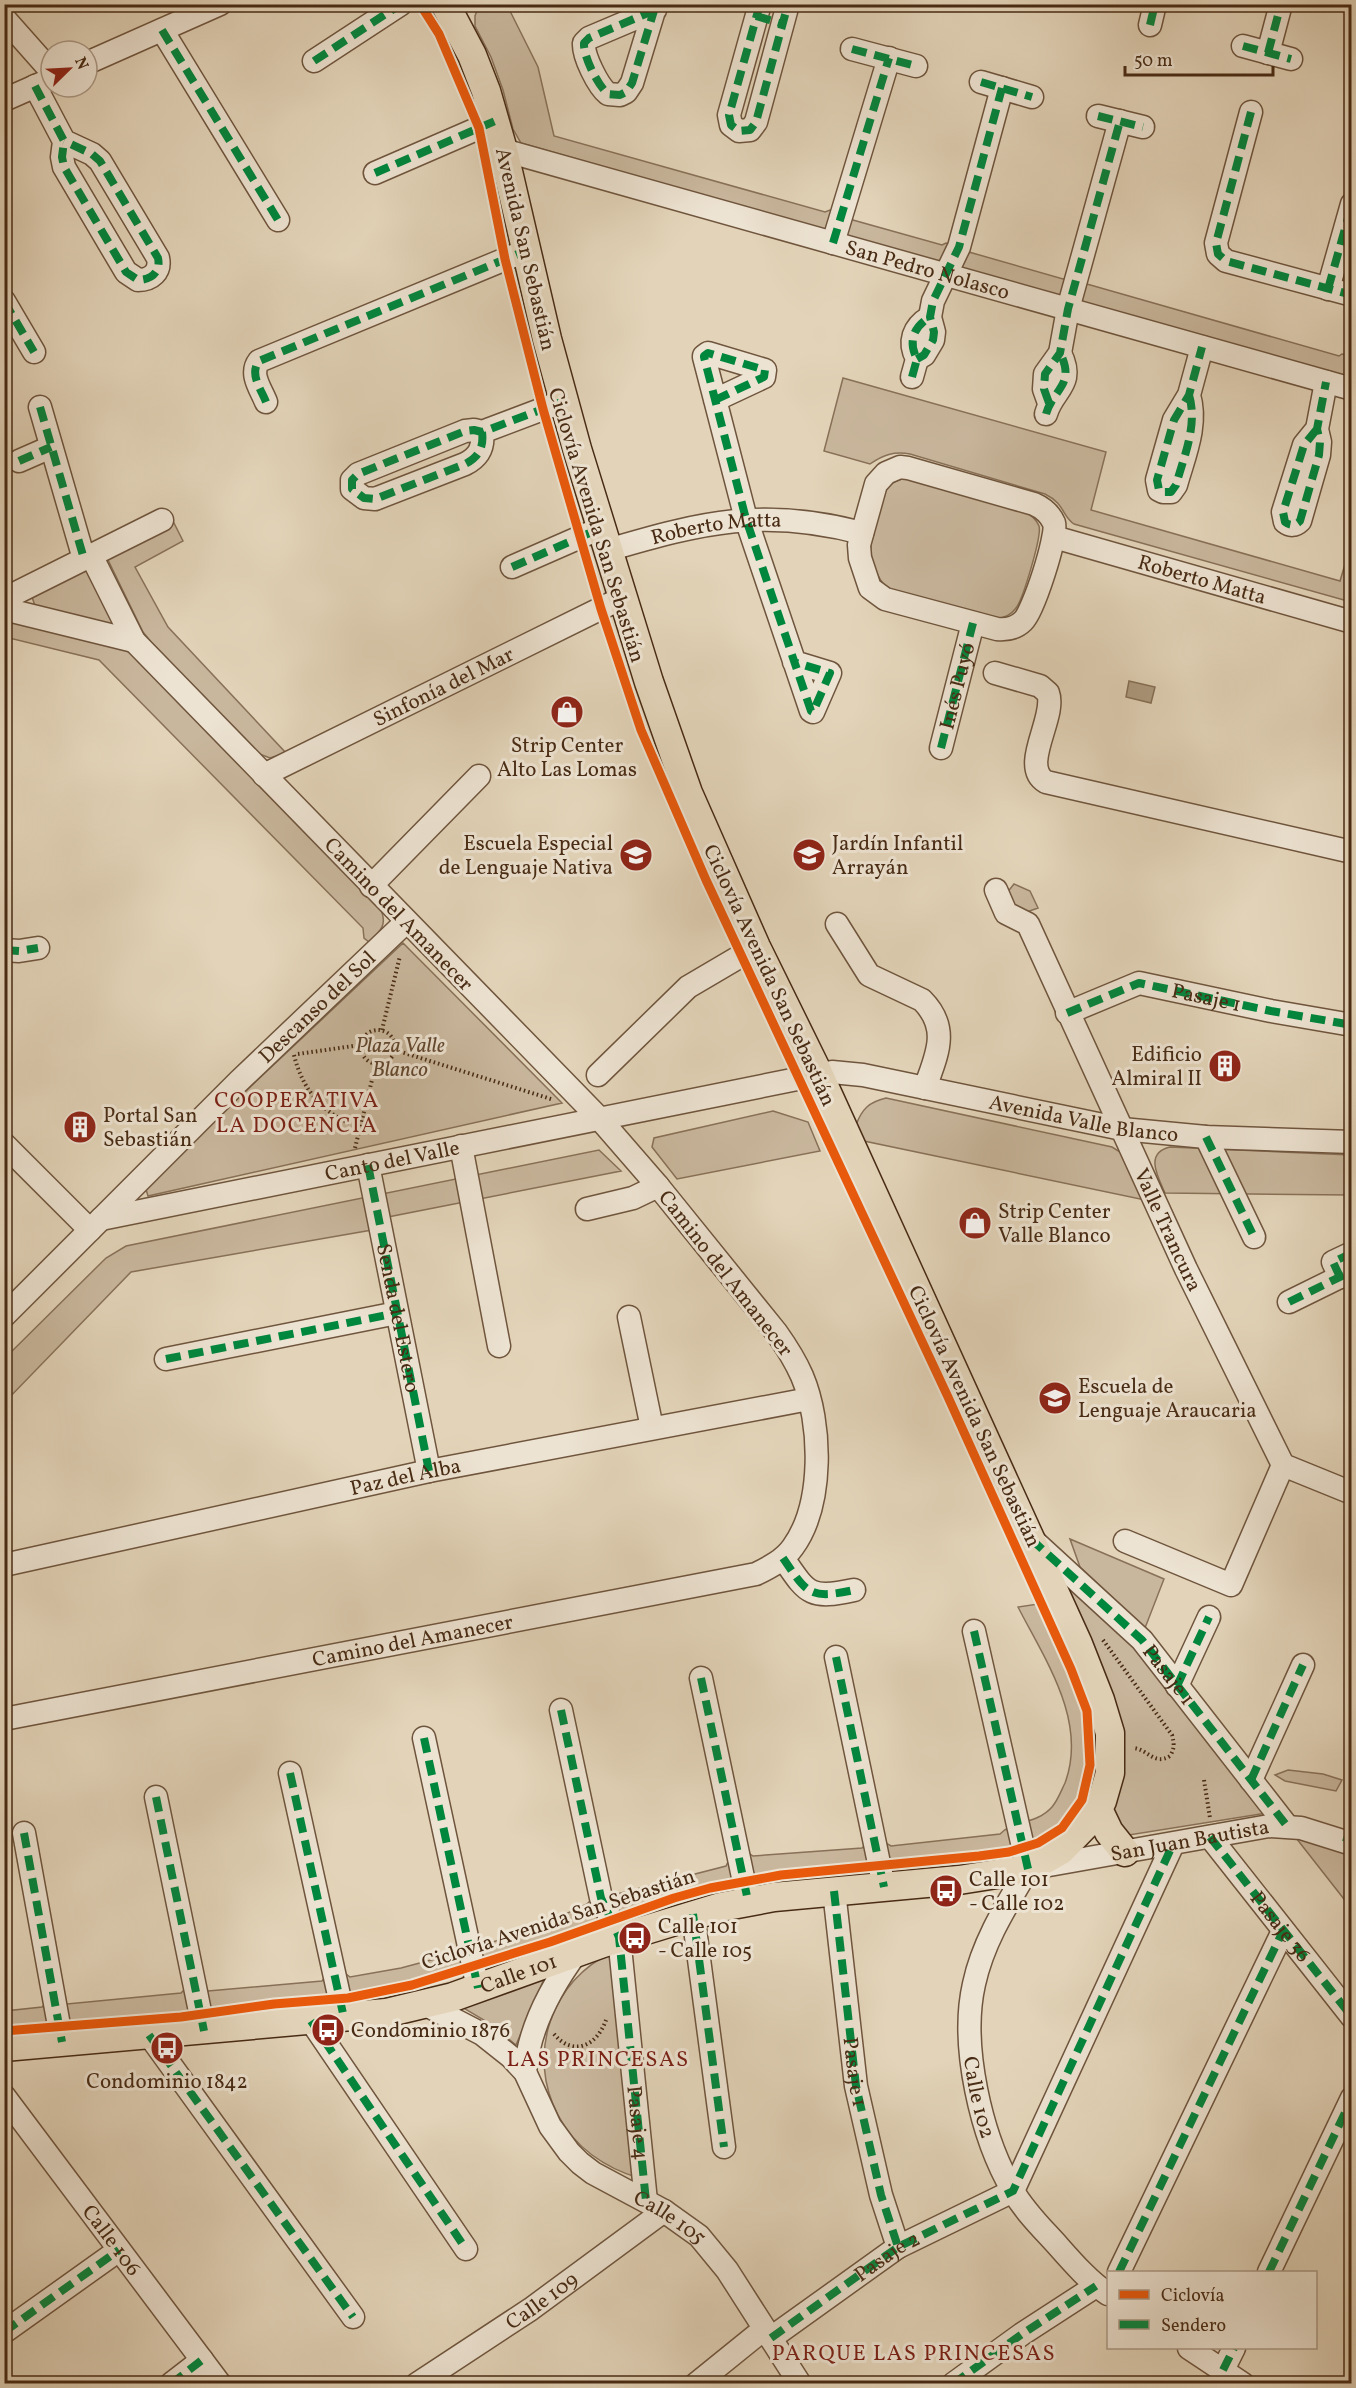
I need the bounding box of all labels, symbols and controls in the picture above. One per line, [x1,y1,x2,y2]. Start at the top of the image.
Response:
north arrow [39,39,99,99]
scale bar [1125,39,1274,77]
text: 50 m [1134,49,1173,74]
text: N [68,54,93,74]
street label: Avenida San Sebastián [487,145,562,354]
street label: San Pedro Nolasco [842,234,1013,308]
street label: Ciclovía Avenida San Sebastián [540,385,651,666]
street label: Roberto Matta [648,507,782,553]
street label: Roberto Matta [1134,549,1269,613]
street label: Inés Puyó [933,640,983,733]
street label: Sinfonía del Mar [369,641,519,735]
shop icon: Strip Center Alto Las Lomas [549,694,585,730]
place label: Strip Center Alto Las Lomas [497,732,637,785]
place label: Escuela Especial de Lenguaje Nativa [439,830,613,883]
place label: Jardín Infantil Arrayán [832,830,963,883]
street label: Camino del Amanecer [317,832,479,999]
school or university icon: Escuela Especial de Lenguaje Nativa [618,837,654,873]
school or university icon: Jardín Infantil Arrayán [791,837,827,873]
street label: Ciclovía Avenida San Sebastián [695,840,842,1111]
street label: Descanso del Sol [253,945,383,1071]
street label: Pasaje 1 [1169,977,1244,1020]
park label: Plaza Valle Blanco [355,1032,445,1085]
place label: Edificio Almiral II [1111,1041,1202,1094]
building icon: Edificio Almiral II [1207,1048,1243,1084]
district label: COOPERATIVA LA DOCENCIA [214,1086,380,1142]
street label: Avenida Valle Blanco [986,1089,1180,1150]
place label: Portal San Sebastián [103,1102,198,1155]
building icon: Portal San Sebastián [62,1109,98,1145]
street label: Canto del Valle [323,1134,462,1190]
street label: Valle Trancura [1126,1164,1208,1297]
street label: Camino del Amanecer [651,1185,799,1363]
place label: Strip Center Valle Blanco [998,1198,1111,1251]
shop icon: Strip Center Valle Blanco [957,1205,993,1241]
street label: Senda del Estero [368,1241,426,1396]
street label: Ciclovía Avenida San Sebastián [900,1281,1047,1552]
place label: Escuela de Lenguaje Araucaria [1078,1373,1257,1426]
school or university icon: Escuela de Lenguaje Araucaria [1037,1380,1073,1416]
street label: Paz del Alba [347,1452,464,1504]
street label: Camino del Amanecer [310,1608,516,1675]
street label: Pasaje 1 [1135,1639,1201,1712]
street label: San Juan Bautista [1108,1813,1272,1870]
street label: Ciclovía Avenida San Sebastián [418,1862,699,1978]
place label: Calle 101 - Calle 102 [969,1866,1065,1919]
bus stop icon: Calle 101 - Calle 102 [928,1873,964,1909]
street label: Pasaje 36 [1242,1886,1317,1969]
place label: Calle 101 - Calle 105 [658,1913,752,1966]
bus stop icon: Calle 101 - Calle 105 [617,1920,653,1956]
street label: Calle 101 [477,1948,561,2002]
bus stop icon: Condominio 1876 [310,2012,346,2048]
place label: Condominio 1876 [351,2017,510,2046]
bus stop icon: Condominio 1842 [149,2030,185,2066]
street label: Pasaje 1 [835,2035,873,2110]
district label: LAS PRINCESAS [506,2045,690,2076]
street label: Calle 102 [955,2055,1001,2142]
place label: Condominio 1842 [86,2068,248,2097]
street label: Pasaje 4 [618,2084,655,2162]
street label: Calle 105 [628,2184,713,2251]
street label: Calle 106 [74,2199,147,2283]
street label: Pasaje 2 [849,2225,925,2290]
street label: Calle 109 [501,2266,585,2338]
legend [1107,2271,1317,2349]
text: Ciclovía [1161,2284,1224,2309]
text: Sendero [1161,2314,1226,2339]
district label: PARQUE LAS PRINCESAS [772,2339,1056,2370]

